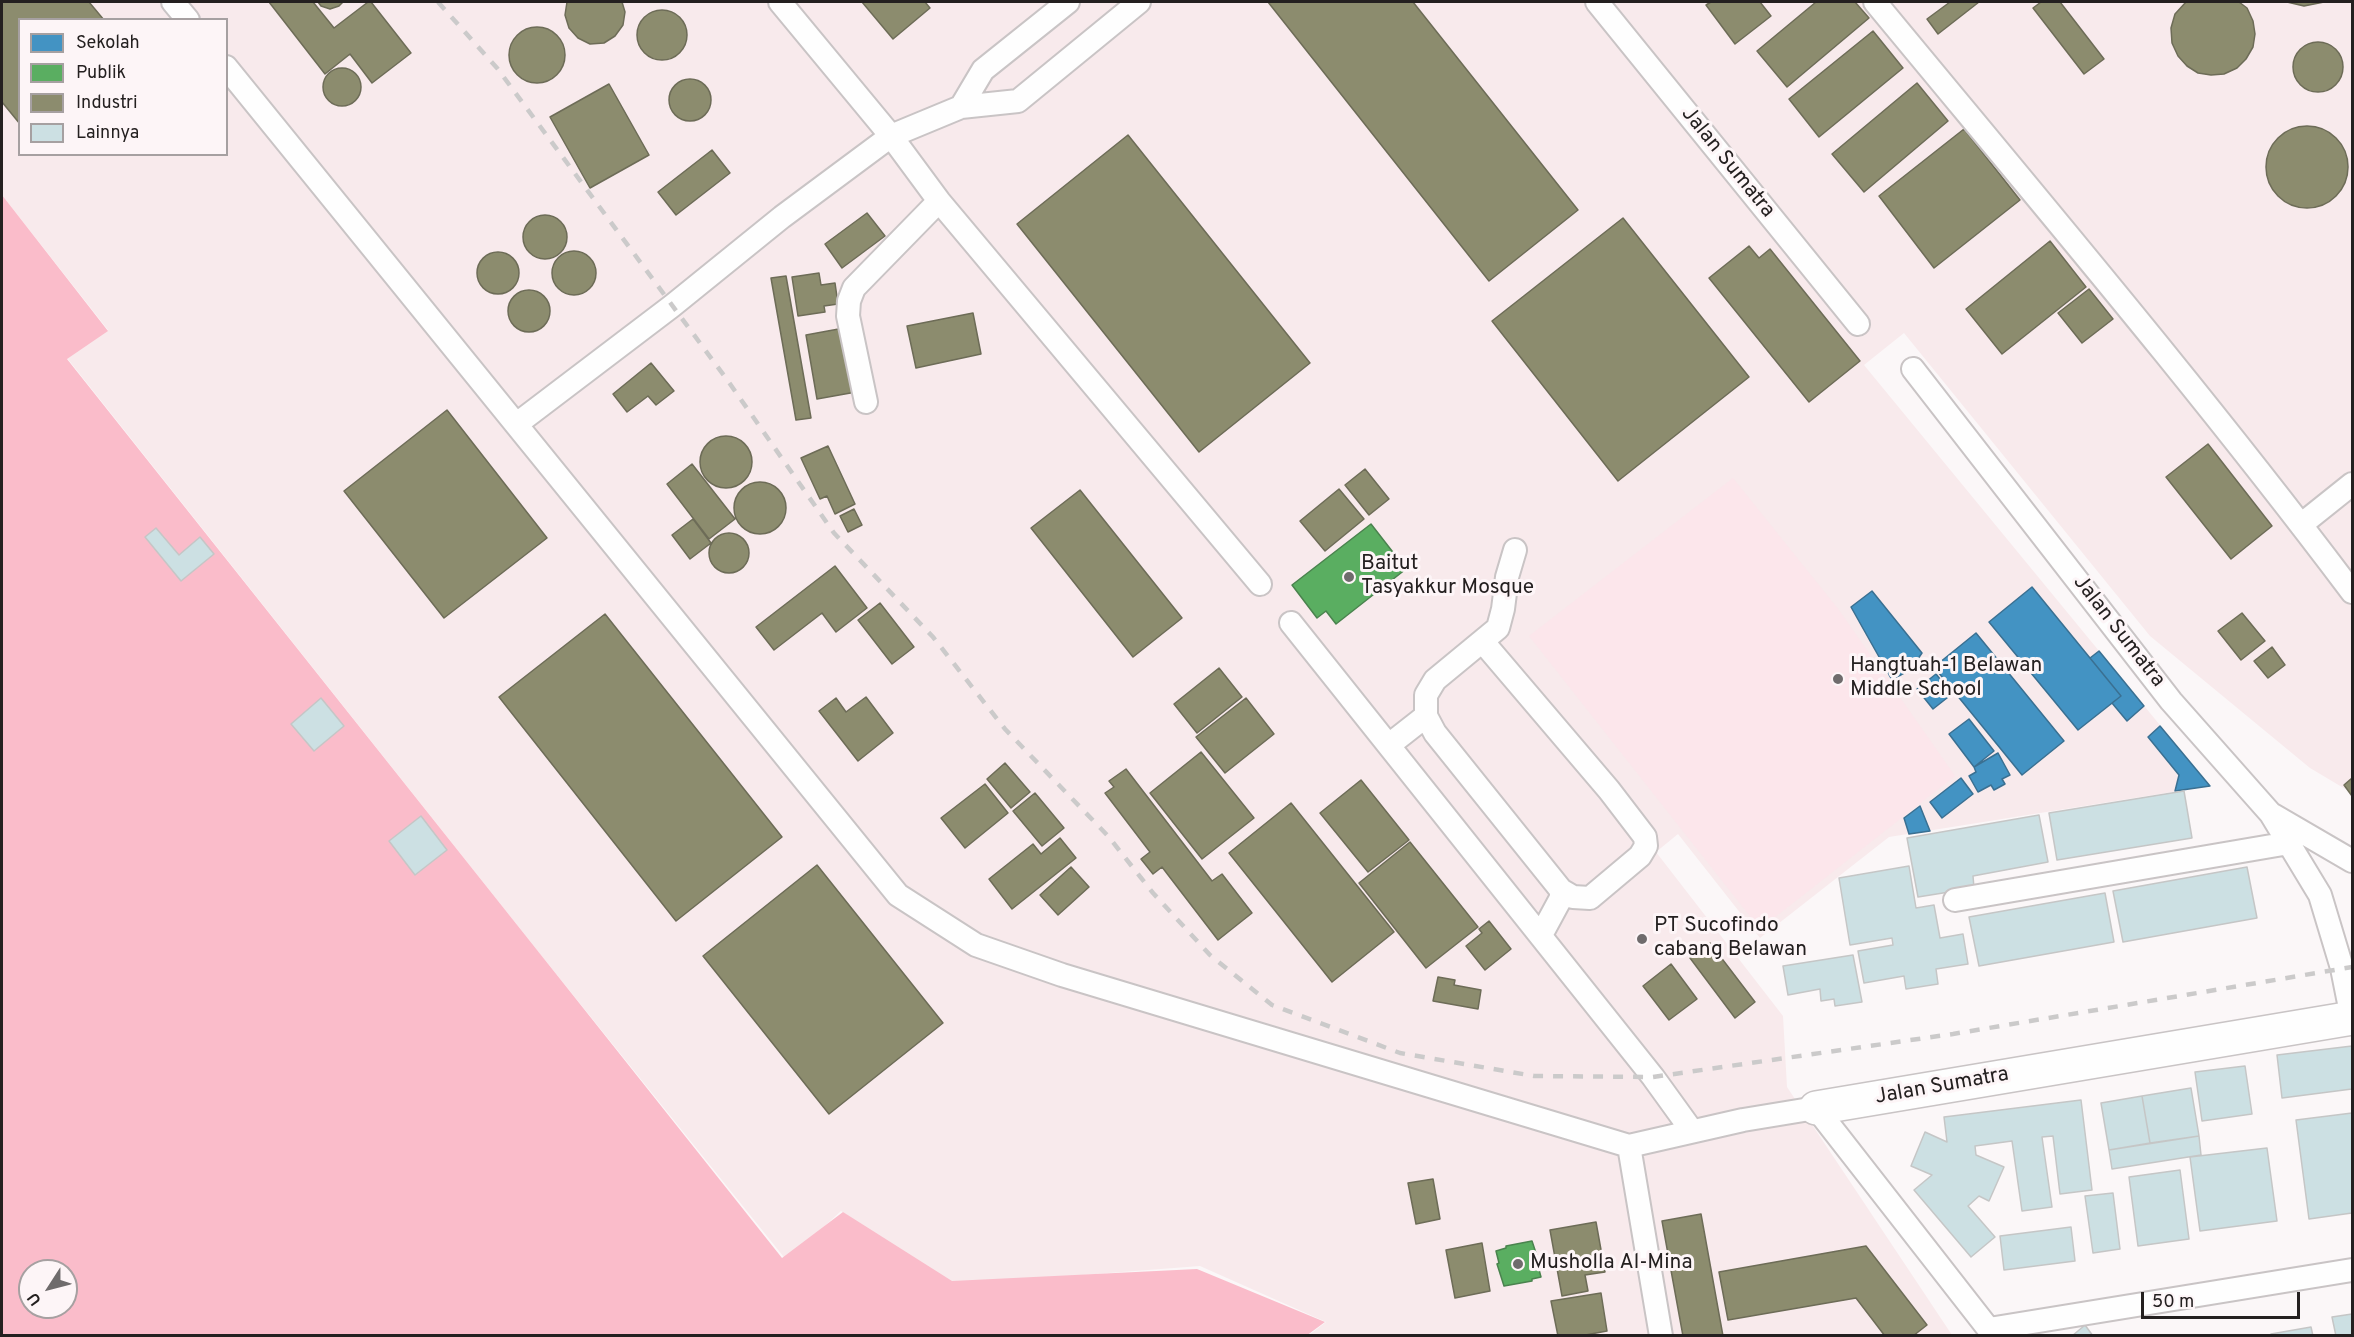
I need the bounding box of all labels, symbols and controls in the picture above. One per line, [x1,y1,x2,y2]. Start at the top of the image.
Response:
legend [18,18,228,156]
text: Sekolah [76,32,140,55]
text: Publik [76,62,126,85]
text: Industri [76,92,138,115]
street label: Jalan Sumatra [1675,103,1779,223]
text: Lainnya [76,122,139,145]
place label: Baitut Tasyakkur Mosque [1361,552,1534,602]
marker: Baitut Tasyakkur Mosque [1342,570,1356,584]
street label: Jalan Sumatra [2066,571,2170,693]
place label: Hangtuah-1 Belawan Middle School [1850,654,2042,704]
marker: Hangtuah-1 Belawan Middle School [1831,672,1845,686]
place label: PT Sucofindo cabang Belawan [1654,914,1807,964]
marker: PT Sucofindo cabang Belawan [1635,932,1649,946]
street label: Jalan Sumatra [1873,1063,2011,1111]
place label: Musholla Al-Mina [1530,1251,1692,1277]
marker: Musholla Al-Mina [1511,1257,1525,1271]
north arrow [18,1259,78,1319]
scale bar [2144,1280,2303,1318]
text: U [24,1288,46,1309]
text: 50 m [2152,1291,2194,1314]

